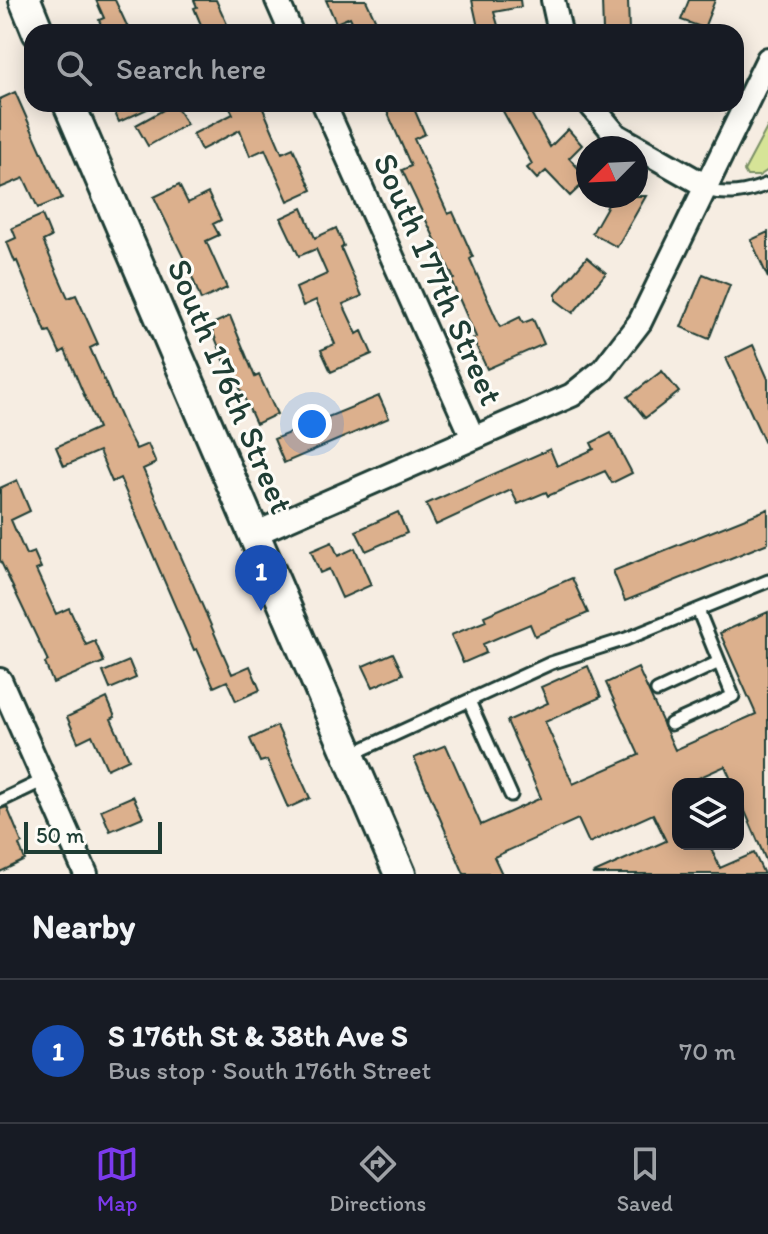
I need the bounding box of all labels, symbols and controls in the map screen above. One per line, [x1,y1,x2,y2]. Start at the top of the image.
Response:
search box [24,24,744,112]
icon: search [52,46,96,90]
text: Search here [116,50,266,87]
north arrow [576,136,648,208]
street label: South 177th Street [365,147,513,412]
street label: South 176th Street [158,253,303,520]
your location [292,404,332,444]
pin: 1 [235,545,287,611]
map controls [672,778,744,850]
button: layers [672,778,744,850]
scale bar [24,818,162,854]
text: 50 m [36,822,85,849]
text: Nearby [32,906,135,947]
text: S 176th St & 38th Ave S [108,1017,408,1054]
text: 1 [52,1035,64,1067]
text: 70 m [679,1035,736,1067]
text: Bus stop · South 176th Street [108,1054,431,1086]
tab: Map [95,1142,139,1217]
tab: Directions [330,1142,426,1217]
tab: Saved [617,1142,673,1217]

